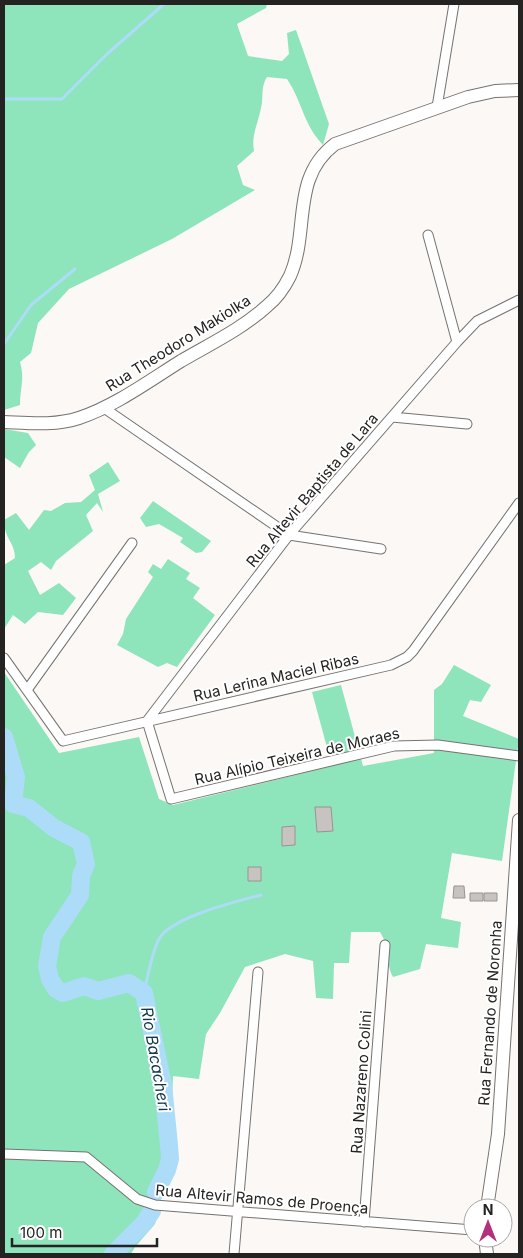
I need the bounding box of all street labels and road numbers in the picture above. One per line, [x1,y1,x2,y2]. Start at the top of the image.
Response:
street label: Rua Theodoro Makiolka [102,291,254,395]
street label: Rua Altevir Baptista de Lara [242,409,382,571]
street label: Rua Lerina Maciel Ribas [191,649,361,705]
street label: Rua Alípio Teixeira de Moraes [193,723,401,789]
street label: Rua Fernando de Noronha [474,920,506,1106]
street label: Rua Nazareno Colini [347,1010,375,1154]
street label: Rua Altevir Ramos de Proença [155,1180,369,1218]

